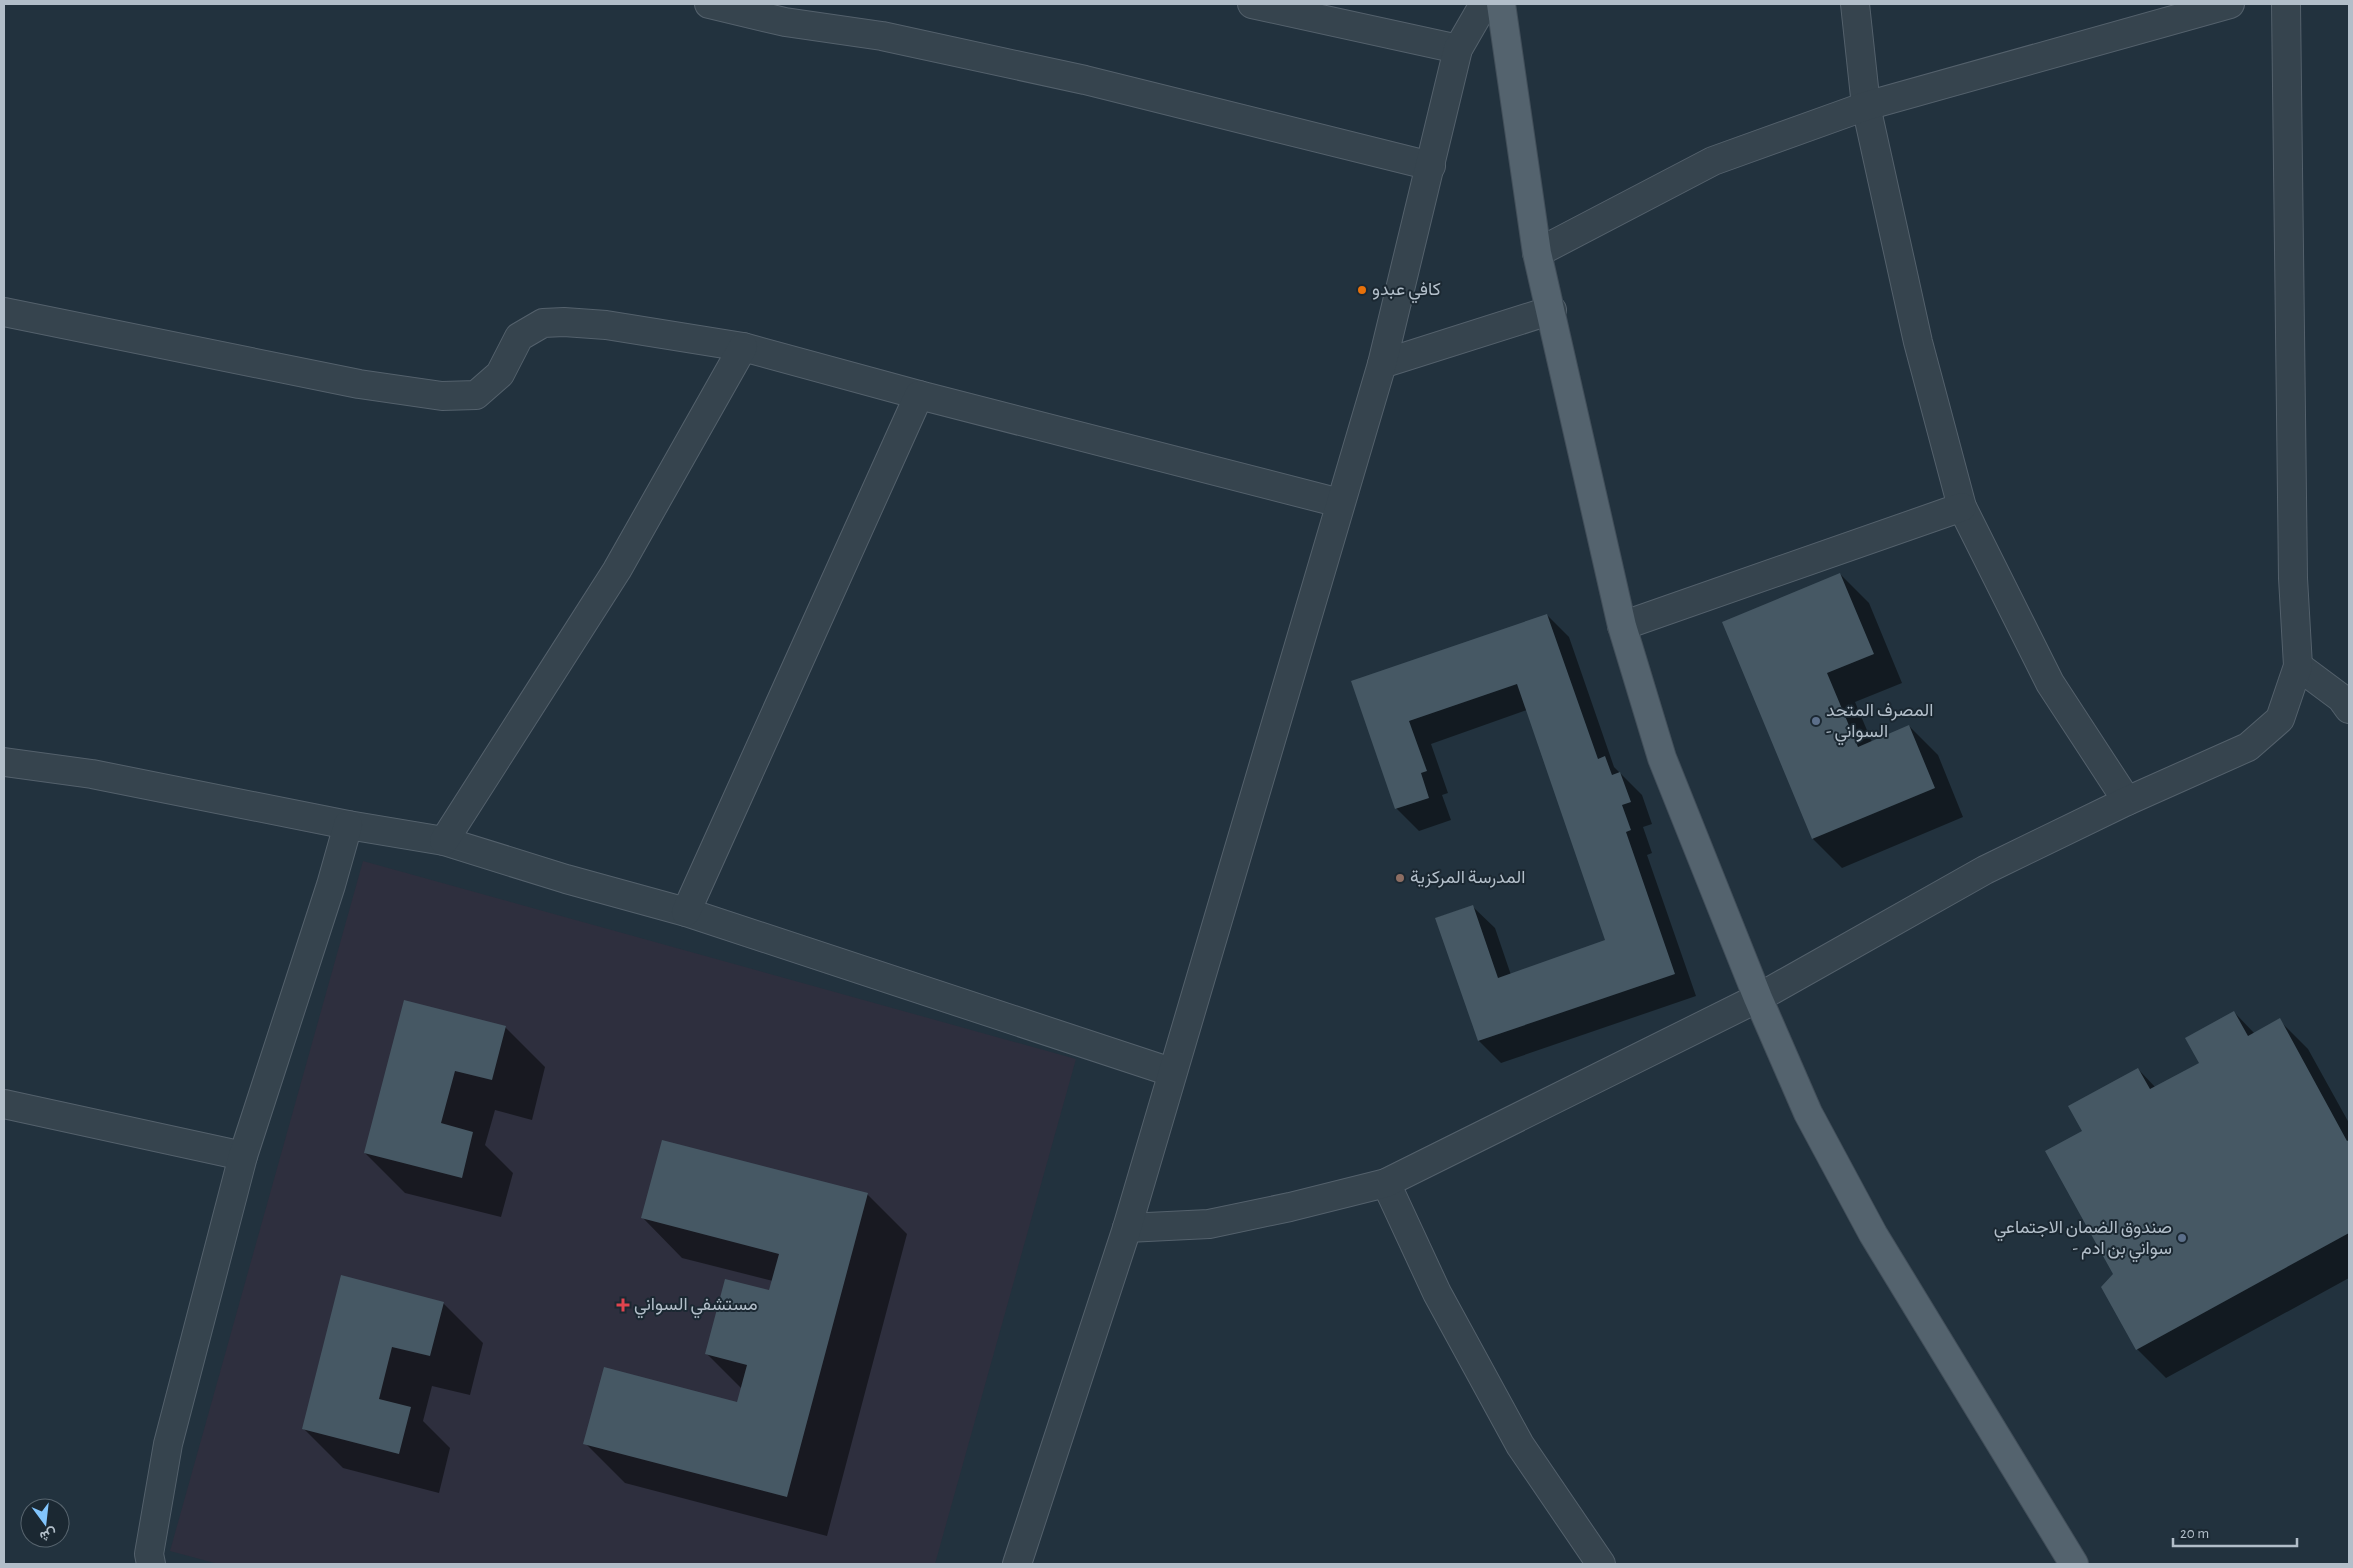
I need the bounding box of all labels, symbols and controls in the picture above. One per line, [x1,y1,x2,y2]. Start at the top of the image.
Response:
place label: كافي عبدو [1372,281,1441,304]
marker: كافي عبدو [1356,284,1368,296]
place label: المصرف المتحد - السواني [1826,702,1933,746]
marker: المصرف المتحد - السواني [1810,715,1822,727]
place label: المدرسة المركزية [1410,869,1525,888]
marker: المدرسة المركزية [1394,872,1406,884]
place label: صندوق الضمان الاجتماعي - سواني بن ادم [1994,1219,2172,1263]
marker: صندوق الضمان الاجتماعي - سواني بن ادم [2176,1232,2188,1244]
place label: مستشفي السواني [634,1296,758,1319]
marker: مستشفي السواني [616,1298,630,1312]
north arrow [20,1498,70,1548]
scale bar [2173,1516,2297,1548]
text: ش [38,1525,58,1544]
text: 20 m [2180,1526,2209,1541]

